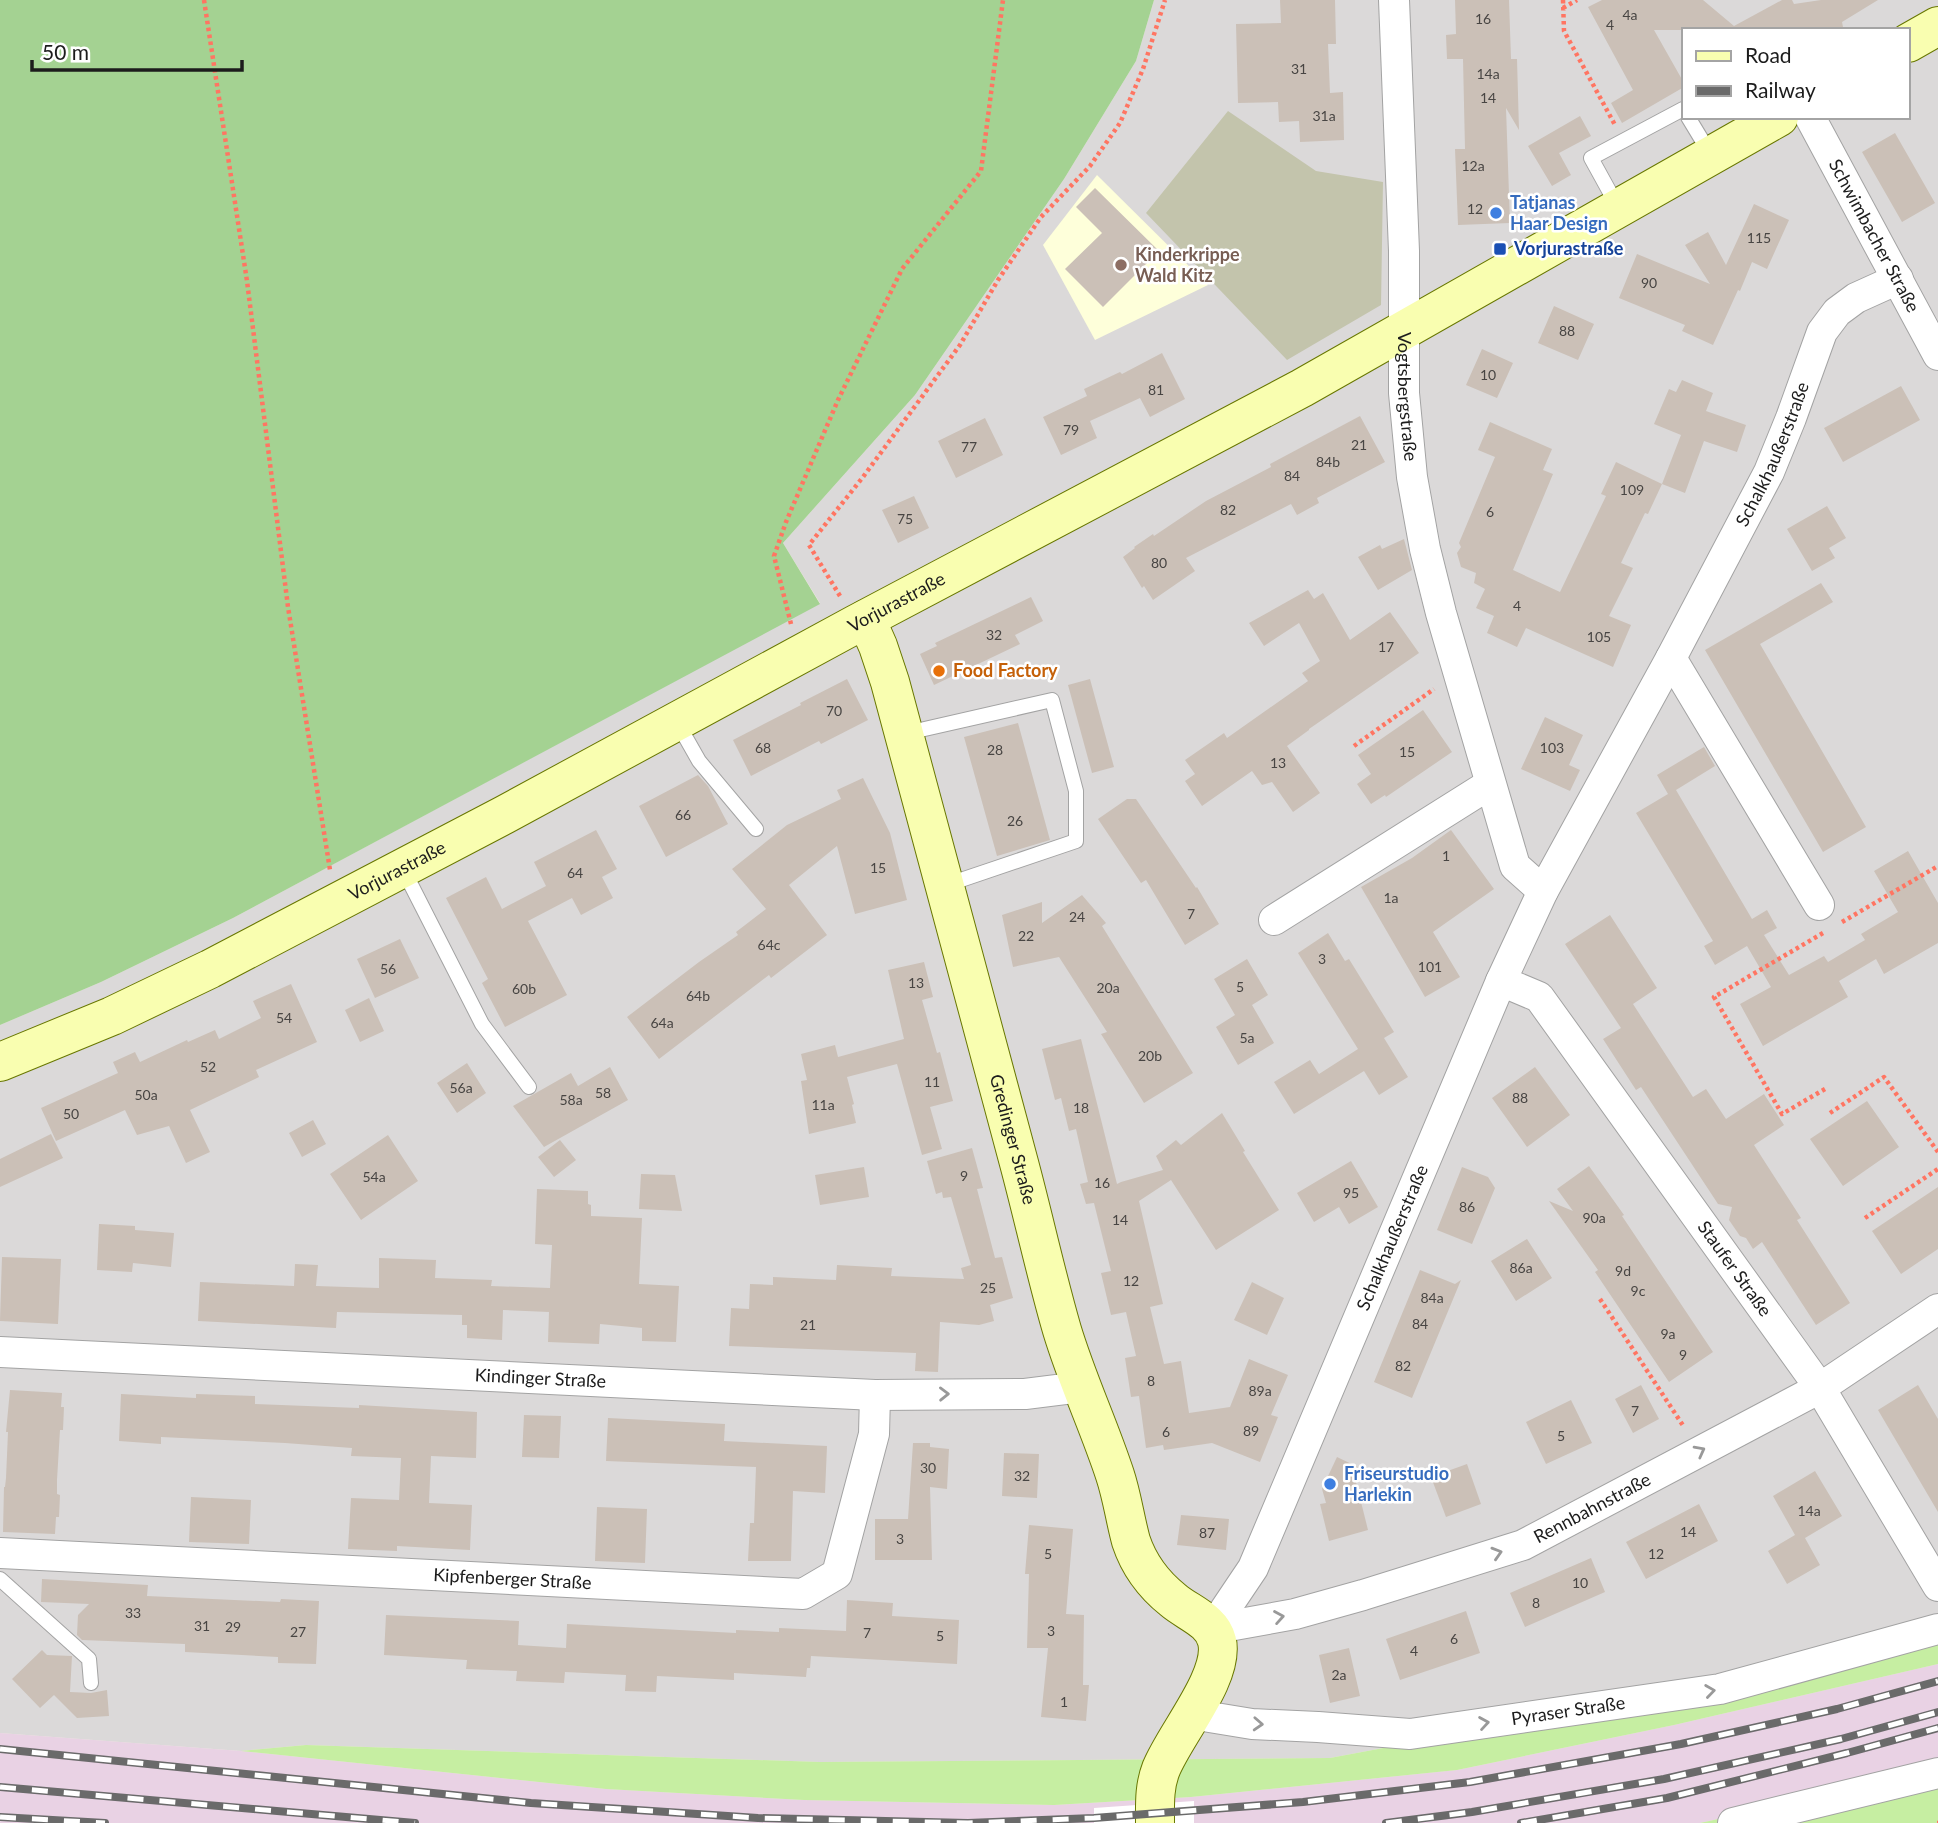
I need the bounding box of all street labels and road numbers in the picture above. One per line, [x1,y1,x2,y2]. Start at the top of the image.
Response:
street label: Schwimbacher Straße [1825,155,1925,316]
street label: Vogtsbergstraße [1394,332,1422,462]
street label: Schalkhaußerstraße [1730,379,1813,530]
street label: Vorjurastraße [844,567,948,636]
street label: Vorjurastraße [344,836,449,905]
street label: Gredinger Straße [986,1072,1041,1207]
street label: Schalkhaußerstraße [1351,1161,1432,1313]
street label: Staufer Straße [1693,1216,1777,1320]
street label: Kindinger Straße [474,1363,607,1392]
street label: Rennbahnstraße [1530,1468,1654,1547]
street label: Kipfenberger Straße [433,1563,592,1593]
street label: Pyraser Straße [1510,1691,1626,1729]

